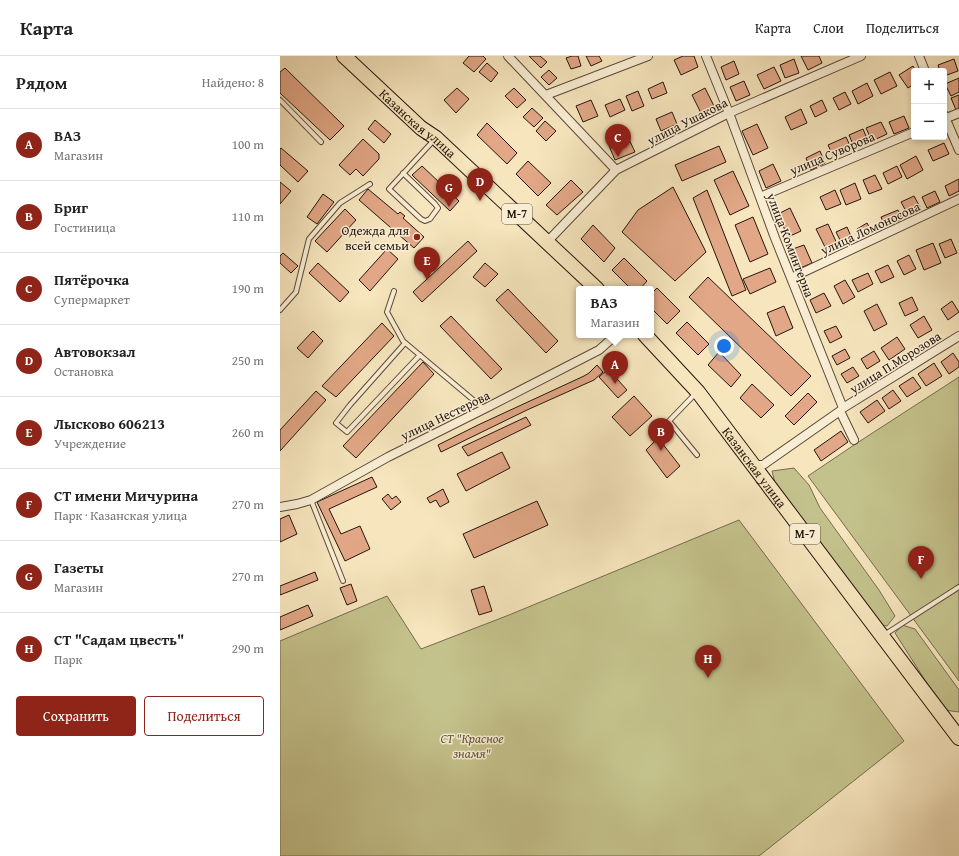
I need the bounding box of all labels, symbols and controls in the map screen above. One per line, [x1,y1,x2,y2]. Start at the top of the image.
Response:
text: Карта [20,14,73,42]
text: Карта [755,18,791,38]
text: Слои [813,18,844,38]
text: Поделиться [866,18,939,38]
map controls [911,68,947,140]
button: + [911,68,947,104]
text: Рядом [16,70,67,95]
text: Найдено: 8 [202,73,264,92]
street label: Казанская улица [375,85,461,163]
street label: улица Ушакова [643,93,731,150]
button: − [911,104,947,140]
pin: C [605,124,631,157]
text: ВАЗ [54,125,81,146]
street label: улица Суворова [786,127,878,180]
text: A [25,135,33,154]
text: 100 m [232,135,264,154]
text: Магазин [54,146,103,165]
pin: D [467,168,493,201]
pin: G [436,174,462,207]
street label: улица Коминтерна [762,189,819,301]
text: Бриг [54,197,88,218]
street label: улица Ломоносова [816,197,924,260]
road number: М-7 [502,204,532,224]
text: B [25,207,33,226]
text: 110 m [232,207,264,226]
text: Гостиница [54,218,116,237]
place label: Одежда для всей семьи [342,221,409,255]
marker: Одежда для всей семьи [412,232,422,242]
pin: E [414,247,440,280]
text: Пятёрочка [54,269,129,290]
text: C [25,279,33,298]
text: 190 m [232,279,264,298]
popup [576,286,654,338]
text: Супермаркет [54,290,130,309]
text: ВАЗ [591,292,618,313]
text: Магазин [591,313,640,332]
street label: улица П.Морозова [845,326,945,399]
your location [714,336,734,356]
text: Автовокзал [54,341,136,362]
text: D [25,351,33,370]
text: 250 m [232,351,264,370]
pin: A [602,351,628,384]
text: Остановка [54,362,114,381]
street label: улица Нестерова [397,385,494,446]
text: Лысково 606213 [54,413,165,434]
pin: B [648,418,674,451]
text: E [26,423,32,442]
text: 260 m [232,423,264,442]
street label: Казанская улица [718,423,792,513]
text: Учреждение [54,434,126,453]
text: СТ имени Мичурина [54,485,198,506]
text: F [26,495,32,514]
text: 270 m [232,495,264,514]
text: Парк · Казанская улица [54,506,187,525]
road number: М-7 [790,524,820,544]
pin: F [908,546,934,579]
text: Газеты [54,557,104,578]
text: G [25,567,33,586]
text: 270 m [232,567,264,586]
text: Магазин [54,578,103,597]
text: СТ "Садам цвесть" [54,629,184,650]
text: H [24,639,34,658]
text: 290 m [232,639,264,658]
pin: H [695,645,721,678]
text: Парк [54,650,82,669]
button: Сохранить [16,696,136,736]
button: Поделиться [144,696,264,736]
park label: СТ "Красное знамя" [440,729,504,763]

